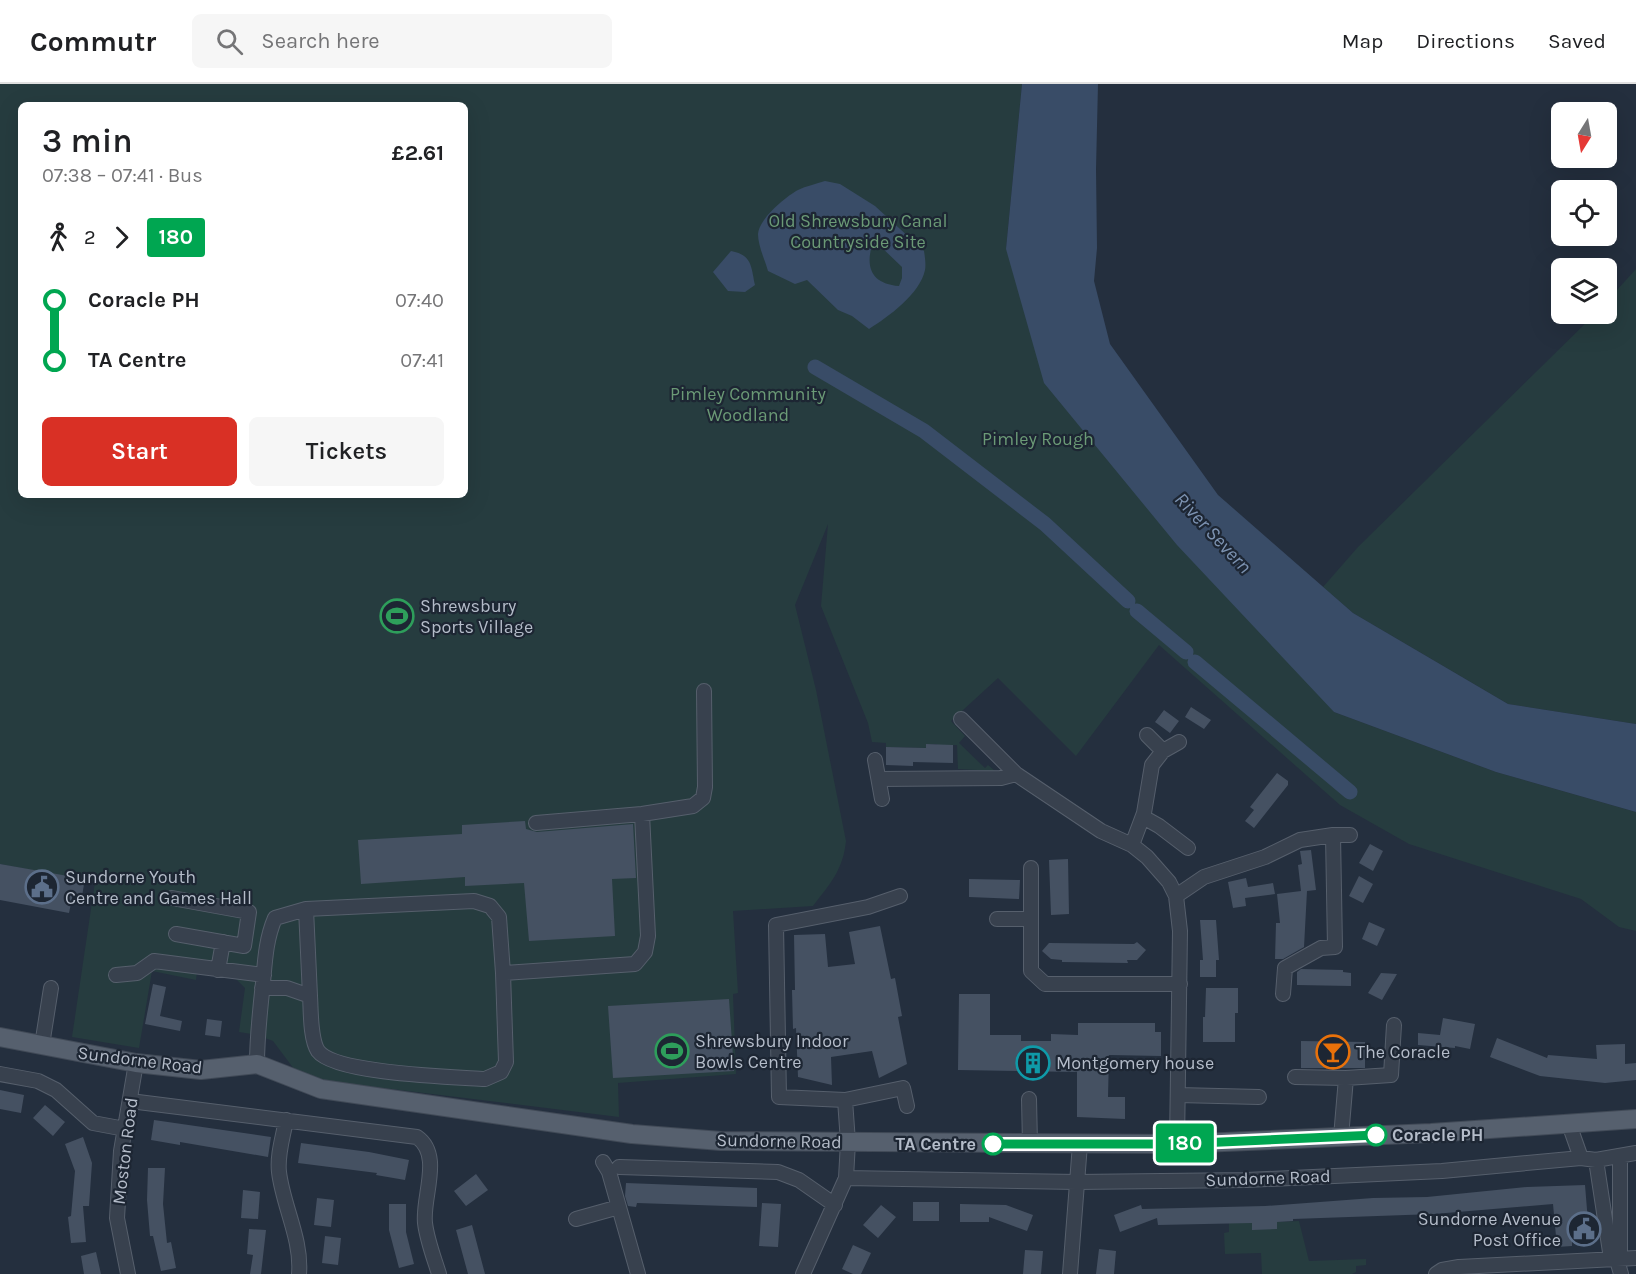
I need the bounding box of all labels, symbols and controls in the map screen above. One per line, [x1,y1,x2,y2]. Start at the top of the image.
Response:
search box [192,14,612,68]
text: Commutr [30,25,156,58]
icon: search [213,25,246,58]
text: Search here [261,28,380,54]
text: Map [1342,29,1383,53]
text: Directions [1416,29,1515,53]
text: Saved [1548,29,1606,53]
north arrow [1551,102,1617,168]
map controls [1551,102,1617,324]
text: 3 min [42,122,133,160]
text: £2.61 [392,140,444,166]
text: 07:38 – 07:41 · Bus [42,164,203,187]
button: locate [1551,180,1617,246]
park label: Old Shrewsbury Canal Countryside Site [768,210,948,253]
icon: walk [42,221,75,254]
icon: forward [105,221,138,254]
text: 180 [159,225,193,249]
text: 2 [84,226,96,249]
button: layers [1551,258,1617,324]
text: Coracle PH [88,287,200,313]
text: 07:40 [395,289,444,312]
text: TA Centre [88,347,186,373]
text: 07:41 [400,349,444,372]
park label: Pimley Community Woodland [670,383,827,426]
button: Start [42,417,237,486]
button: Tickets [249,417,444,486]
park label: Pimley Rough [982,428,1094,450]
water label: River Severn [1170,488,1256,578]
place label: Shrewsbury Sports Village [420,595,533,638]
sports icon: Shrewsbury Sports Village [379,598,415,634]
place label: Sundorne Youth Centre and Games Hall [65,866,252,909]
public building icon: Sundorne Youth Centre and Games Hall [24,869,60,905]
place label: Shrewsbury Indoor Bowls Centre [695,1030,849,1073]
sports icon: Shrewsbury Indoor Bowls Centre [654,1033,690,1069]
bar icon: The Coracle [1315,1034,1351,1070]
street label: Sundorne Road [76,1041,204,1079]
place label: The Coracle [1356,1041,1450,1063]
building icon: Montgomery house [1015,1045,1051,1081]
place label: Montgomery house [1056,1052,1214,1074]
street label: Moston Road [108,1096,142,1206]
line badge: 180 [1150,1124,1220,1162]
marker: Coracle PH [1365,1124,1387,1146]
place label: Coracle PH [1392,1124,1483,1146]
street label: Sundorne Road [716,1129,842,1153]
text: 180 [1168,1131,1202,1155]
place label: TA Centre [896,1133,976,1155]
marker: TA Centre [982,1133,1004,1155]
street label: Sundorne Road [1205,1165,1331,1191]
place label: Sundorne Avenue Post Office [1418,1208,1561,1251]
public building icon: Sundorne Avenue Post Office [1566,1211,1602,1247]

